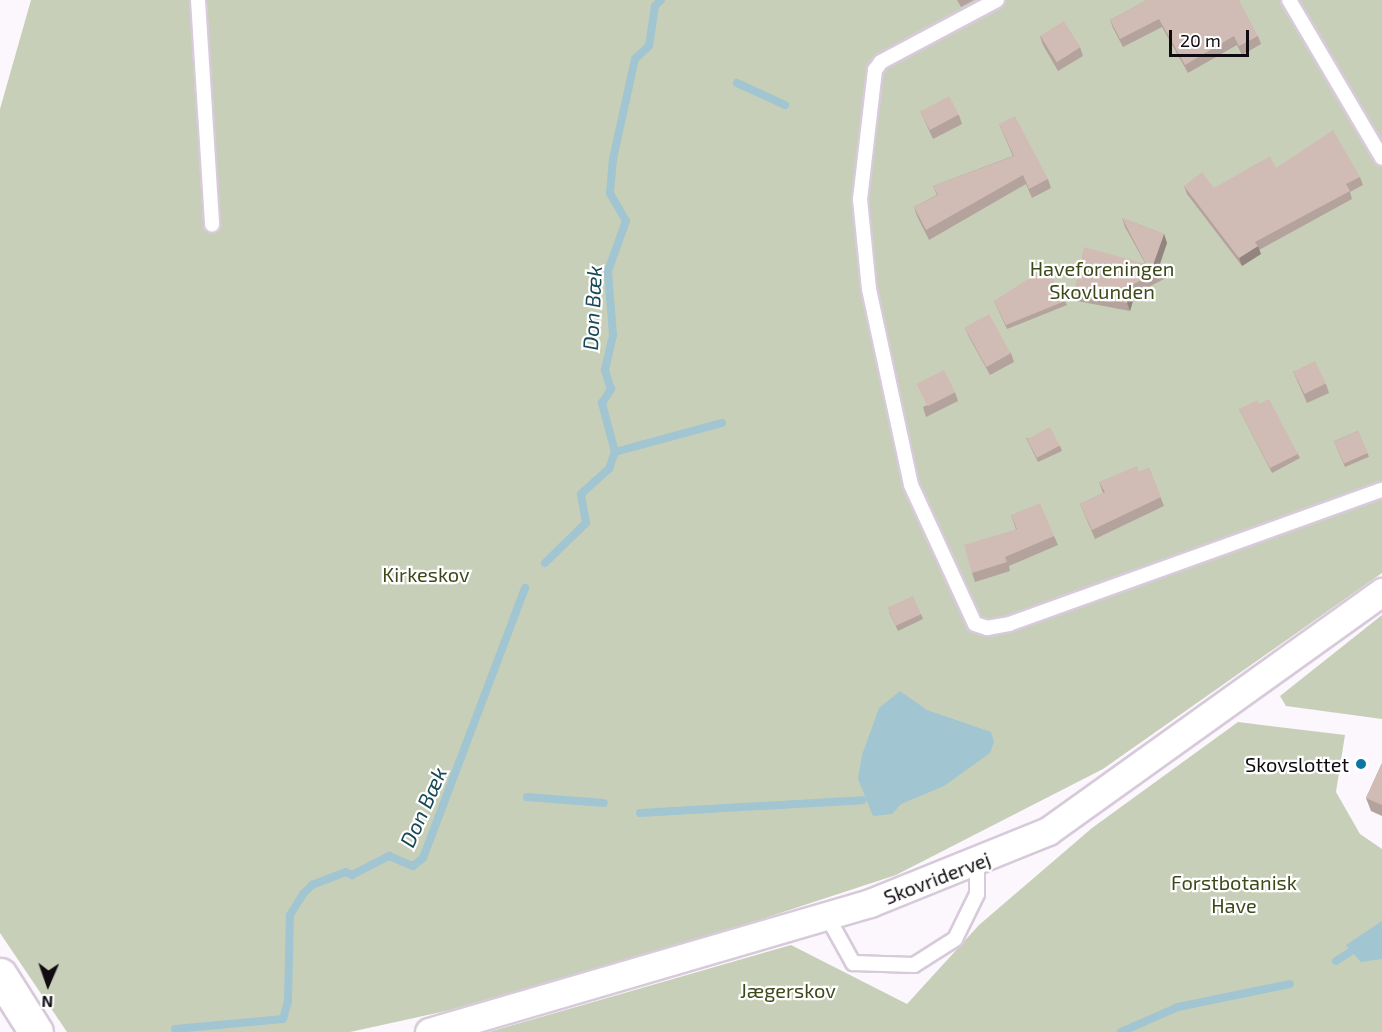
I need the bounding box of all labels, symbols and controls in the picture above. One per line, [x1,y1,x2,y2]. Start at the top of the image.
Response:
scale bar [1172,18,1252,56]
text: 20 m [1180,29,1221,51]
park label: Haveforeningen Skovlunden [1030,257,1174,304]
water label: Don Bæk [577,265,607,351]
park label: Kirkeskov [382,562,470,586]
place label: Skovslottet [1245,752,1349,776]
marker: Skovslottet [1354,757,1368,771]
water label: Don Bæk [394,763,452,851]
street label: Skovridervej [880,847,994,909]
park label: Forstbotanisk Have [1171,870,1297,917]
north arrow [18,954,78,1014]
park label: Jægerskov [740,978,836,1002]
text: N [41,993,53,1012]

